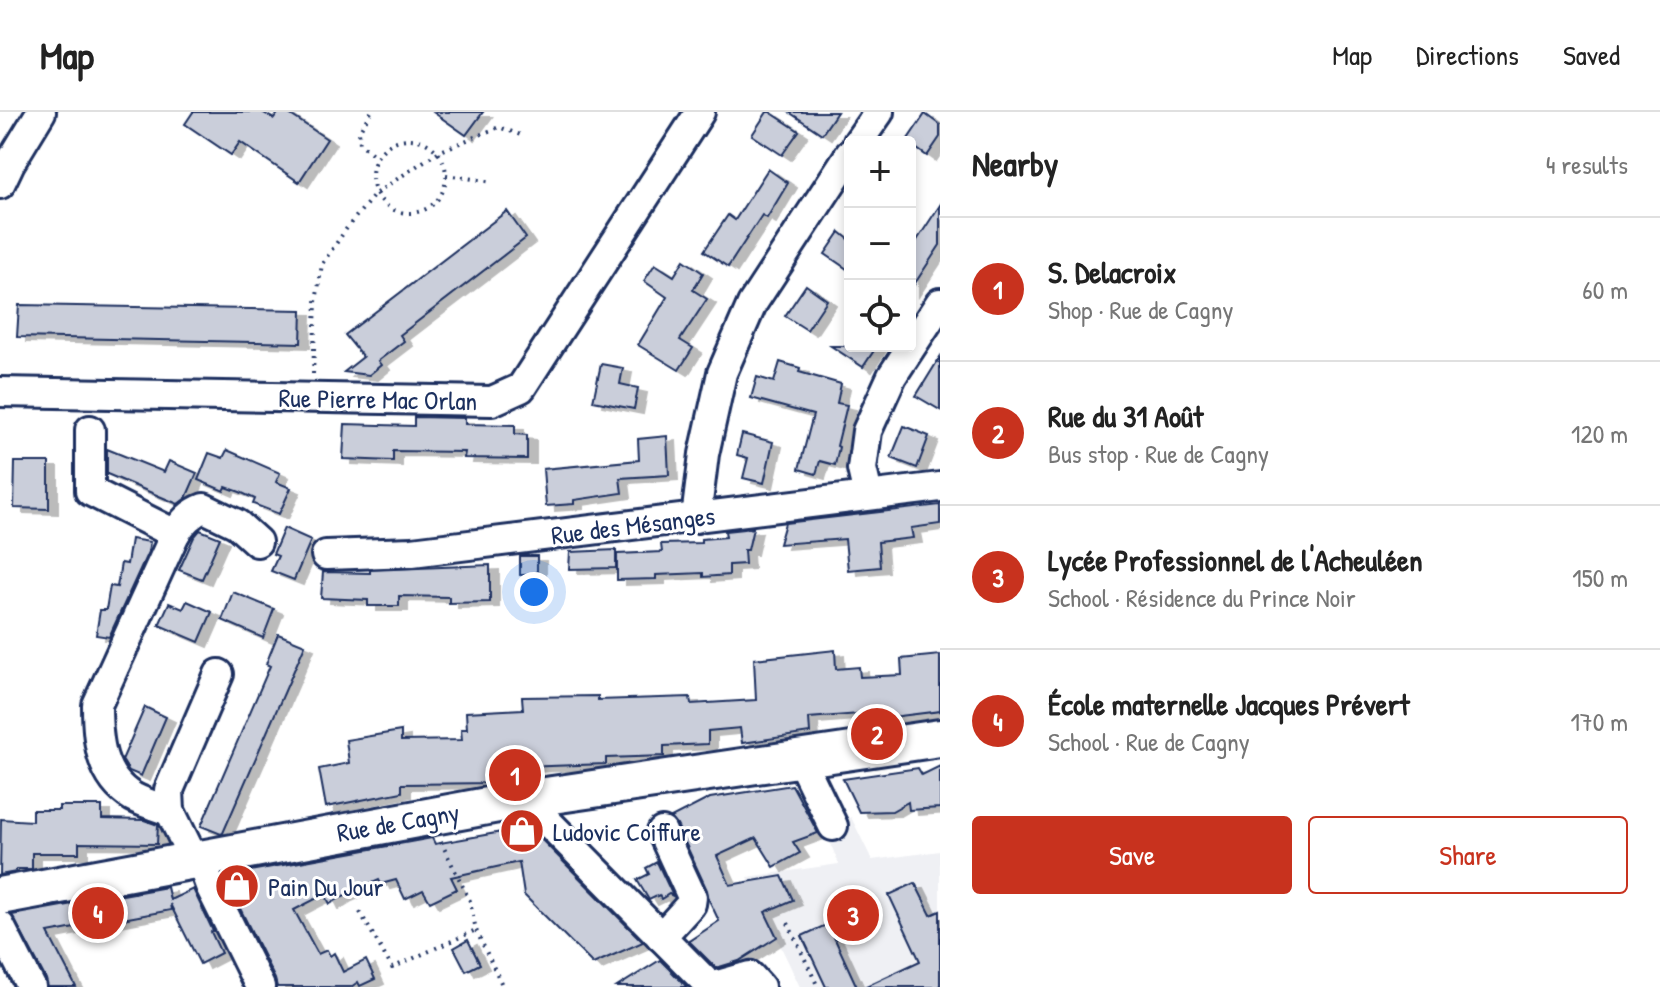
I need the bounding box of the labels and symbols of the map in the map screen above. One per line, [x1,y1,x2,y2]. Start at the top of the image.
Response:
street label: Rue Pierre Mac Orlan [278,380,478,418]
street label: Rue des Mésanges [549,498,717,552]
your location [514,572,554,612]
pin: 2 [851,704,903,764]
pin: 1 [489,745,541,805]
street label: Rue de Cagny [334,794,462,850]
shop icon: Ludovic Coiffure [498,807,546,855]
place label: Ludovic Coiffure [553,814,701,849]
shop icon: Pain Du Jour [213,862,261,910]
place label: Pain Du Jour [268,869,384,904]
pin: 4 [72,883,124,943]
pin: 3 [827,885,879,945]

